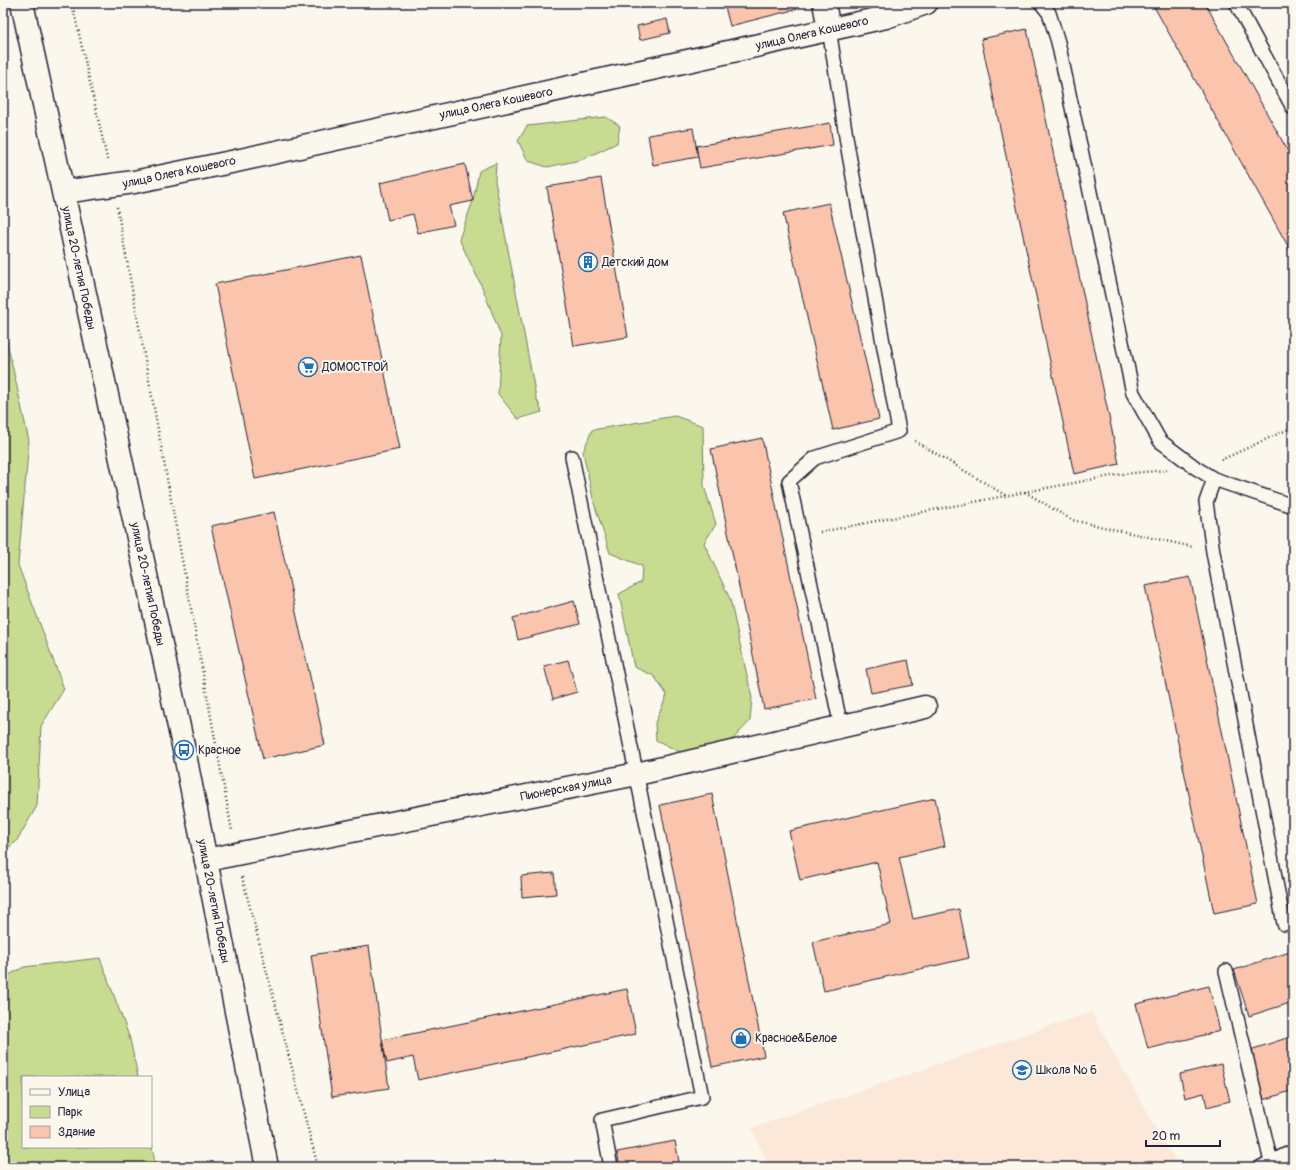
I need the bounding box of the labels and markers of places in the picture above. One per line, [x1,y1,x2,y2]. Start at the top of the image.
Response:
building icon: Детский дом [577,251,599,273]
place label: Детский дом [601,255,669,270]
supermarket icon: ДОМОСТРОЙ [297,356,319,378]
place label: ДОМОСТРОЙ [321,360,388,375]
bus stop icon: Красное [173,739,195,761]
place label: Красное [198,743,241,758]
shop icon: Красное&Белое [730,1027,752,1049]
place label: Красное&Белое [755,1031,837,1046]
school or university icon: Школа № 6 [1011,1059,1033,1081]
place label: Школа № 6 [1036,1063,1097,1078]

